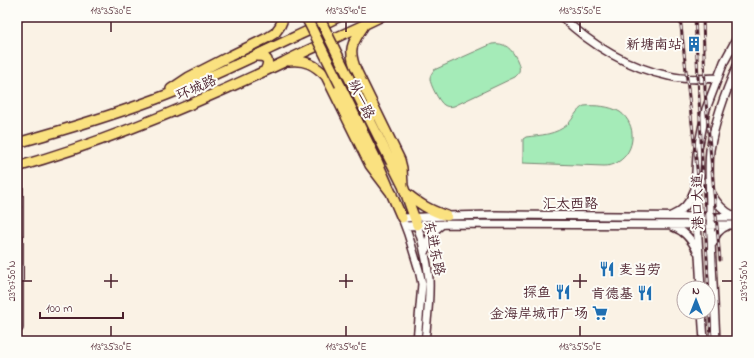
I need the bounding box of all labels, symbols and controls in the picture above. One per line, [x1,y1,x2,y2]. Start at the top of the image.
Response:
text: 113°35'30"E [91,4,131,19]
text: 113°35'40"E [326,4,366,19]
text: 113°35'50"E [559,4,601,19]
place label: 新塘南站 [626,35,682,56]
building icon: 新塘南站 [685,35,703,53]
street label: 环城路 [173,70,220,107]
street label: 纵一路 [342,76,379,123]
street label: 港口大道 [688,174,709,230]
street label: 汇太西路 [542,194,598,215]
street label: 东进东路 [417,219,450,278]
restaurant icon: 麦当劳 [598,260,616,278]
place label: 麦当劳 [619,260,661,281]
text: 23°07'50"N [5,261,20,301]
text: 23°07'50"N [737,261,752,301]
north arrow [676,280,716,320]
place label: 探鱼 [523,283,551,304]
restaurant icon: 探鱼 [554,283,572,301]
text: N [692,283,700,299]
place label: 肯德基 [591,284,633,305]
restaurant icon: 肯德基 [636,284,654,302]
scale bar [40,294,123,320]
text: 100 m [46,300,73,318]
place label: 金海岸城市广场 [490,304,588,325]
supermarket icon: 金海岸城市广场 [591,304,609,322]
text: 113°35'30"E [91,340,131,355]
text: 113°35'40"E [326,340,366,355]
text: 113°35'50"E [559,340,601,355]

